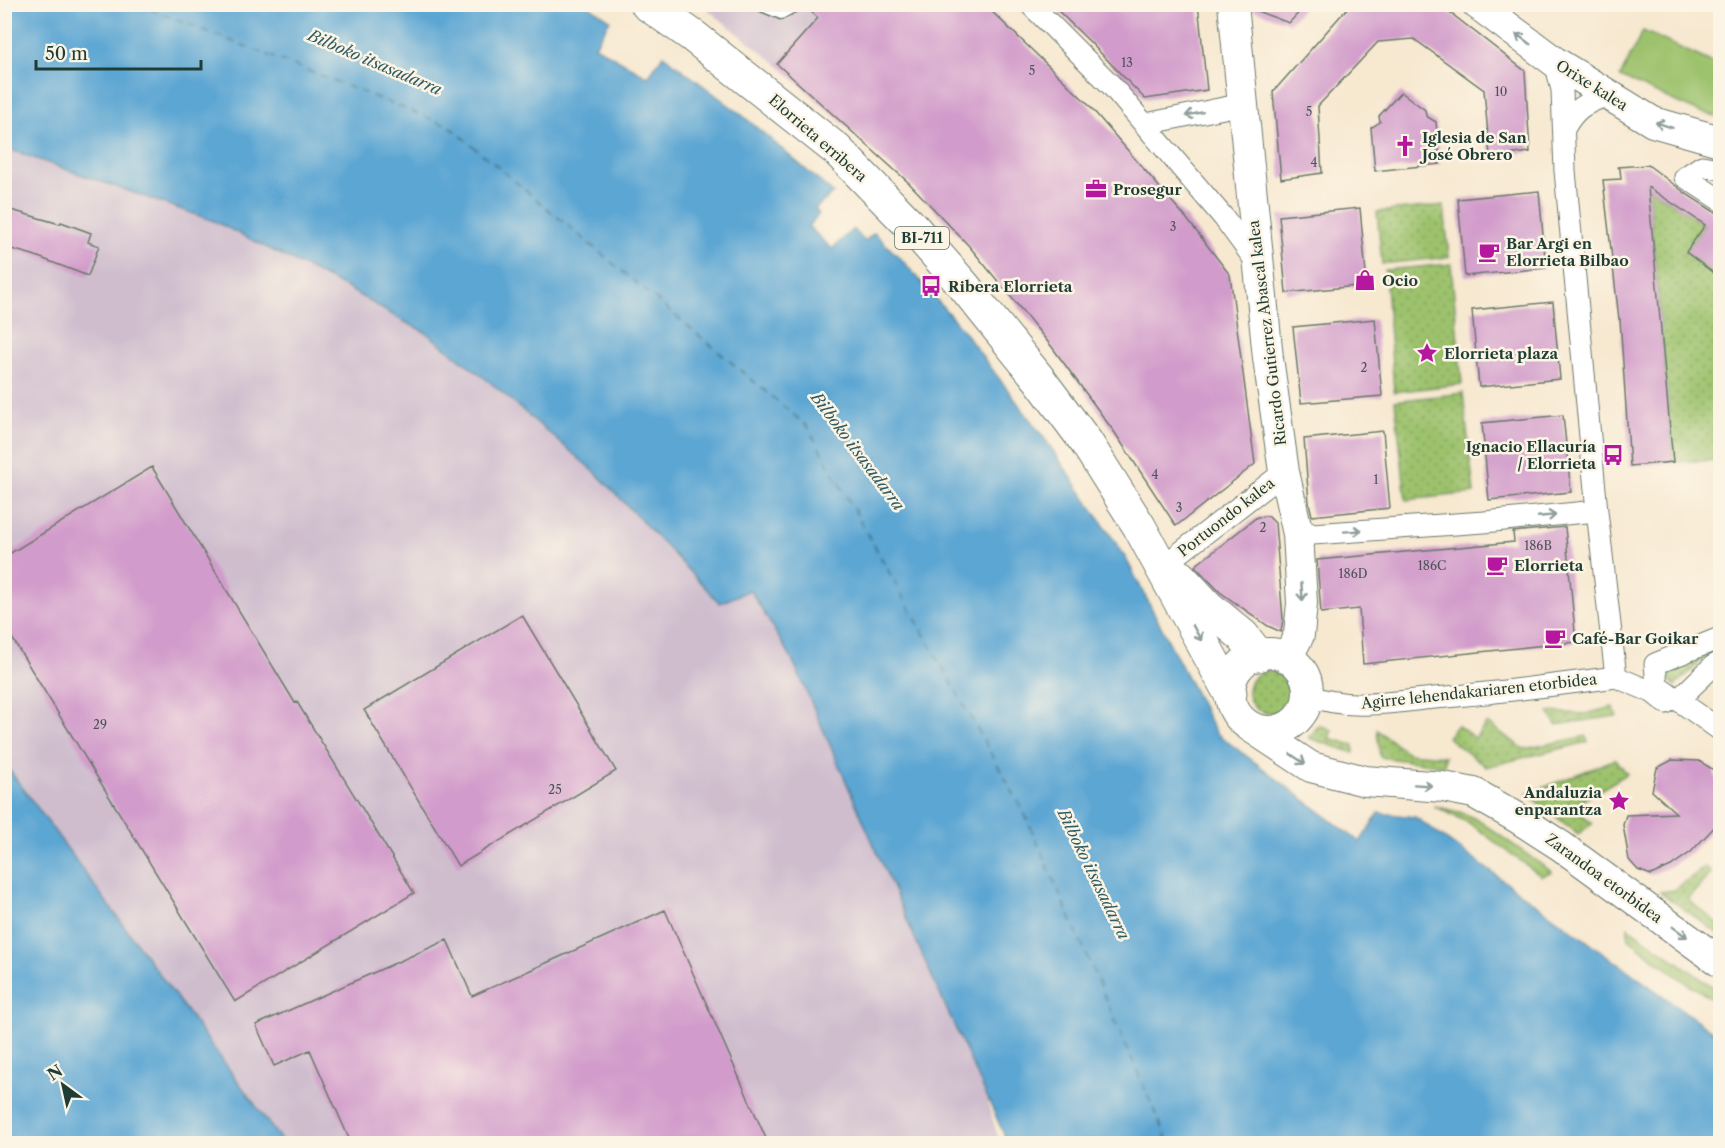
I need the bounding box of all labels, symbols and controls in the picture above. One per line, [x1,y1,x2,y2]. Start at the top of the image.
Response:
water label: Bilboko itsasadarra [303,24,445,99]
scale bar [36,33,201,71]
one-way arrow [1516,33,1532,46]
text: 50 m [45,43,88,65]
house number: 13 [1121,55,1133,70]
street label: Orixe kalea [1553,55,1632,115]
house number: 5 [1029,63,1035,78]
house number: 10 [1495,84,1507,99]
street label: Elorrieta erribera [765,90,871,186]
house number: 5 [1306,104,1312,119]
one-way arrow [1185,109,1205,120]
one-way arrow [1655,119,1674,130]
place label: Iglesia de San José Obrero [1419,128,1528,164]
church icon: Iglesia de San José Obrero [1393,134,1417,158]
house number: 4 [1311,155,1318,170]
office icon: Prosegur [1084,177,1108,201]
place label: Prosegur [1113,180,1183,199]
house number: 3 [1170,219,1176,234]
street label: Ricardo Gutierrez Abascal kalea [1244,219,1290,447]
road number: BI-711 [895,227,949,249]
place label: Bar Argi en Elorrieta Bilbao [1506,234,1629,270]
cafe icon: Bar Argi en Elorrieta Bilbao [1477,240,1501,264]
shop icon: Ocio [1353,268,1377,292]
place label: Ocio [1382,271,1418,290]
bus stop icon: Ribera Elorrieta [919,274,943,298]
place label: Ribera Elorrieta [948,277,1073,296]
place icon: Elorrieta plaza [1415,341,1439,365]
place label: Elorrieta plaza [1444,344,1558,363]
house number: 2 [1361,360,1368,375]
water label: Bilboko itsasadarra [806,386,909,515]
place label: Ignacio Ellacuría / Elorrieta [1466,437,1596,473]
bus stop icon: Ignacio Ellacuría / Elorrieta [1601,443,1625,467]
house number: 4 [1152,467,1159,482]
house number: 1 [1373,472,1379,487]
street label: Portuondo kalea [1174,473,1278,561]
house number: 3 [1176,500,1182,515]
one-way arrow [1537,510,1557,521]
house number: 2 [1260,520,1267,535]
one-way arrow [1343,526,1363,537]
house number: 186B [1524,538,1552,553]
cafe icon: Elorrieta [1485,553,1509,577]
place label: Elorrieta [1514,556,1584,575]
house number: 186C [1418,558,1446,573]
house number: 186D [1339,566,1368,581]
one-way arrow [1296,581,1307,601]
one-way arrow [1191,624,1203,641]
cafe icon: Café-Bar Goikar [1543,626,1567,650]
place label: Café-Bar Goikar [1572,629,1699,648]
street label: Agirre lehendakariaren etorbidea [1359,669,1598,713]
house number: 29 [93,717,107,732]
one-way arrow [1289,753,1306,765]
one-way arrow [1413,780,1433,791]
house number: 25 [548,782,562,797]
place label: Andaluzia enparantza [1515,783,1602,819]
place icon: Andaluzia enparantza [1607,789,1631,813]
water label: Bilboko itsasadarra [1053,804,1135,943]
street label: Zarandoa etorbidea [1542,829,1666,927]
one-way arrow [1671,926,1687,939]
north arrow [33,1055,93,1115]
text: N [44,1060,66,1085]

